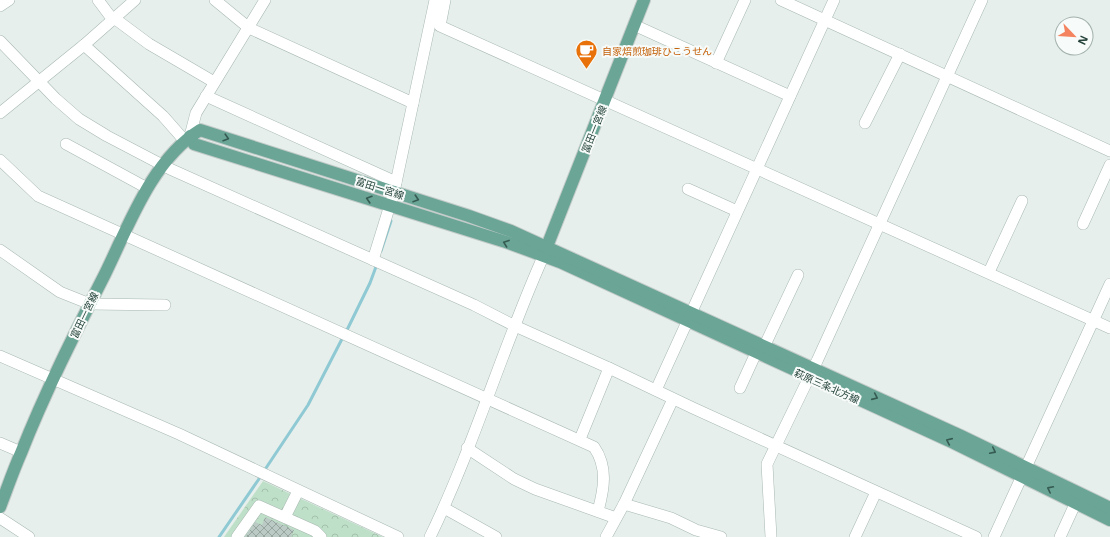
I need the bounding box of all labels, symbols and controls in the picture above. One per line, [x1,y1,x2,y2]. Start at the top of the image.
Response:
north arrow [1054,16,1094,56]
text: N [1075,33,1092,48]
cafe icon: 自家焙煎珈琲ひこうせん [574,38,600,71]
place label: 自家焙煎珈琲ひこうせん [602,44,712,58]
street label: 冨田一宮線 [578,103,610,155]
one-way arrow [222,133,229,142]
street label: 富田一宮線 [354,174,406,202]
one-way arrow [366,195,373,204]
one-way arrow [412,195,419,203]
one-way arrow [503,239,510,247]
street label: 富田一宮線 [67,289,101,341]
street label: 萩原三条北方線 [792,365,862,407]
one-way arrow [871,392,879,400]
one-way arrow [946,438,953,446]
one-way arrow [989,446,997,454]
one-way arrow [1047,487,1055,494]

